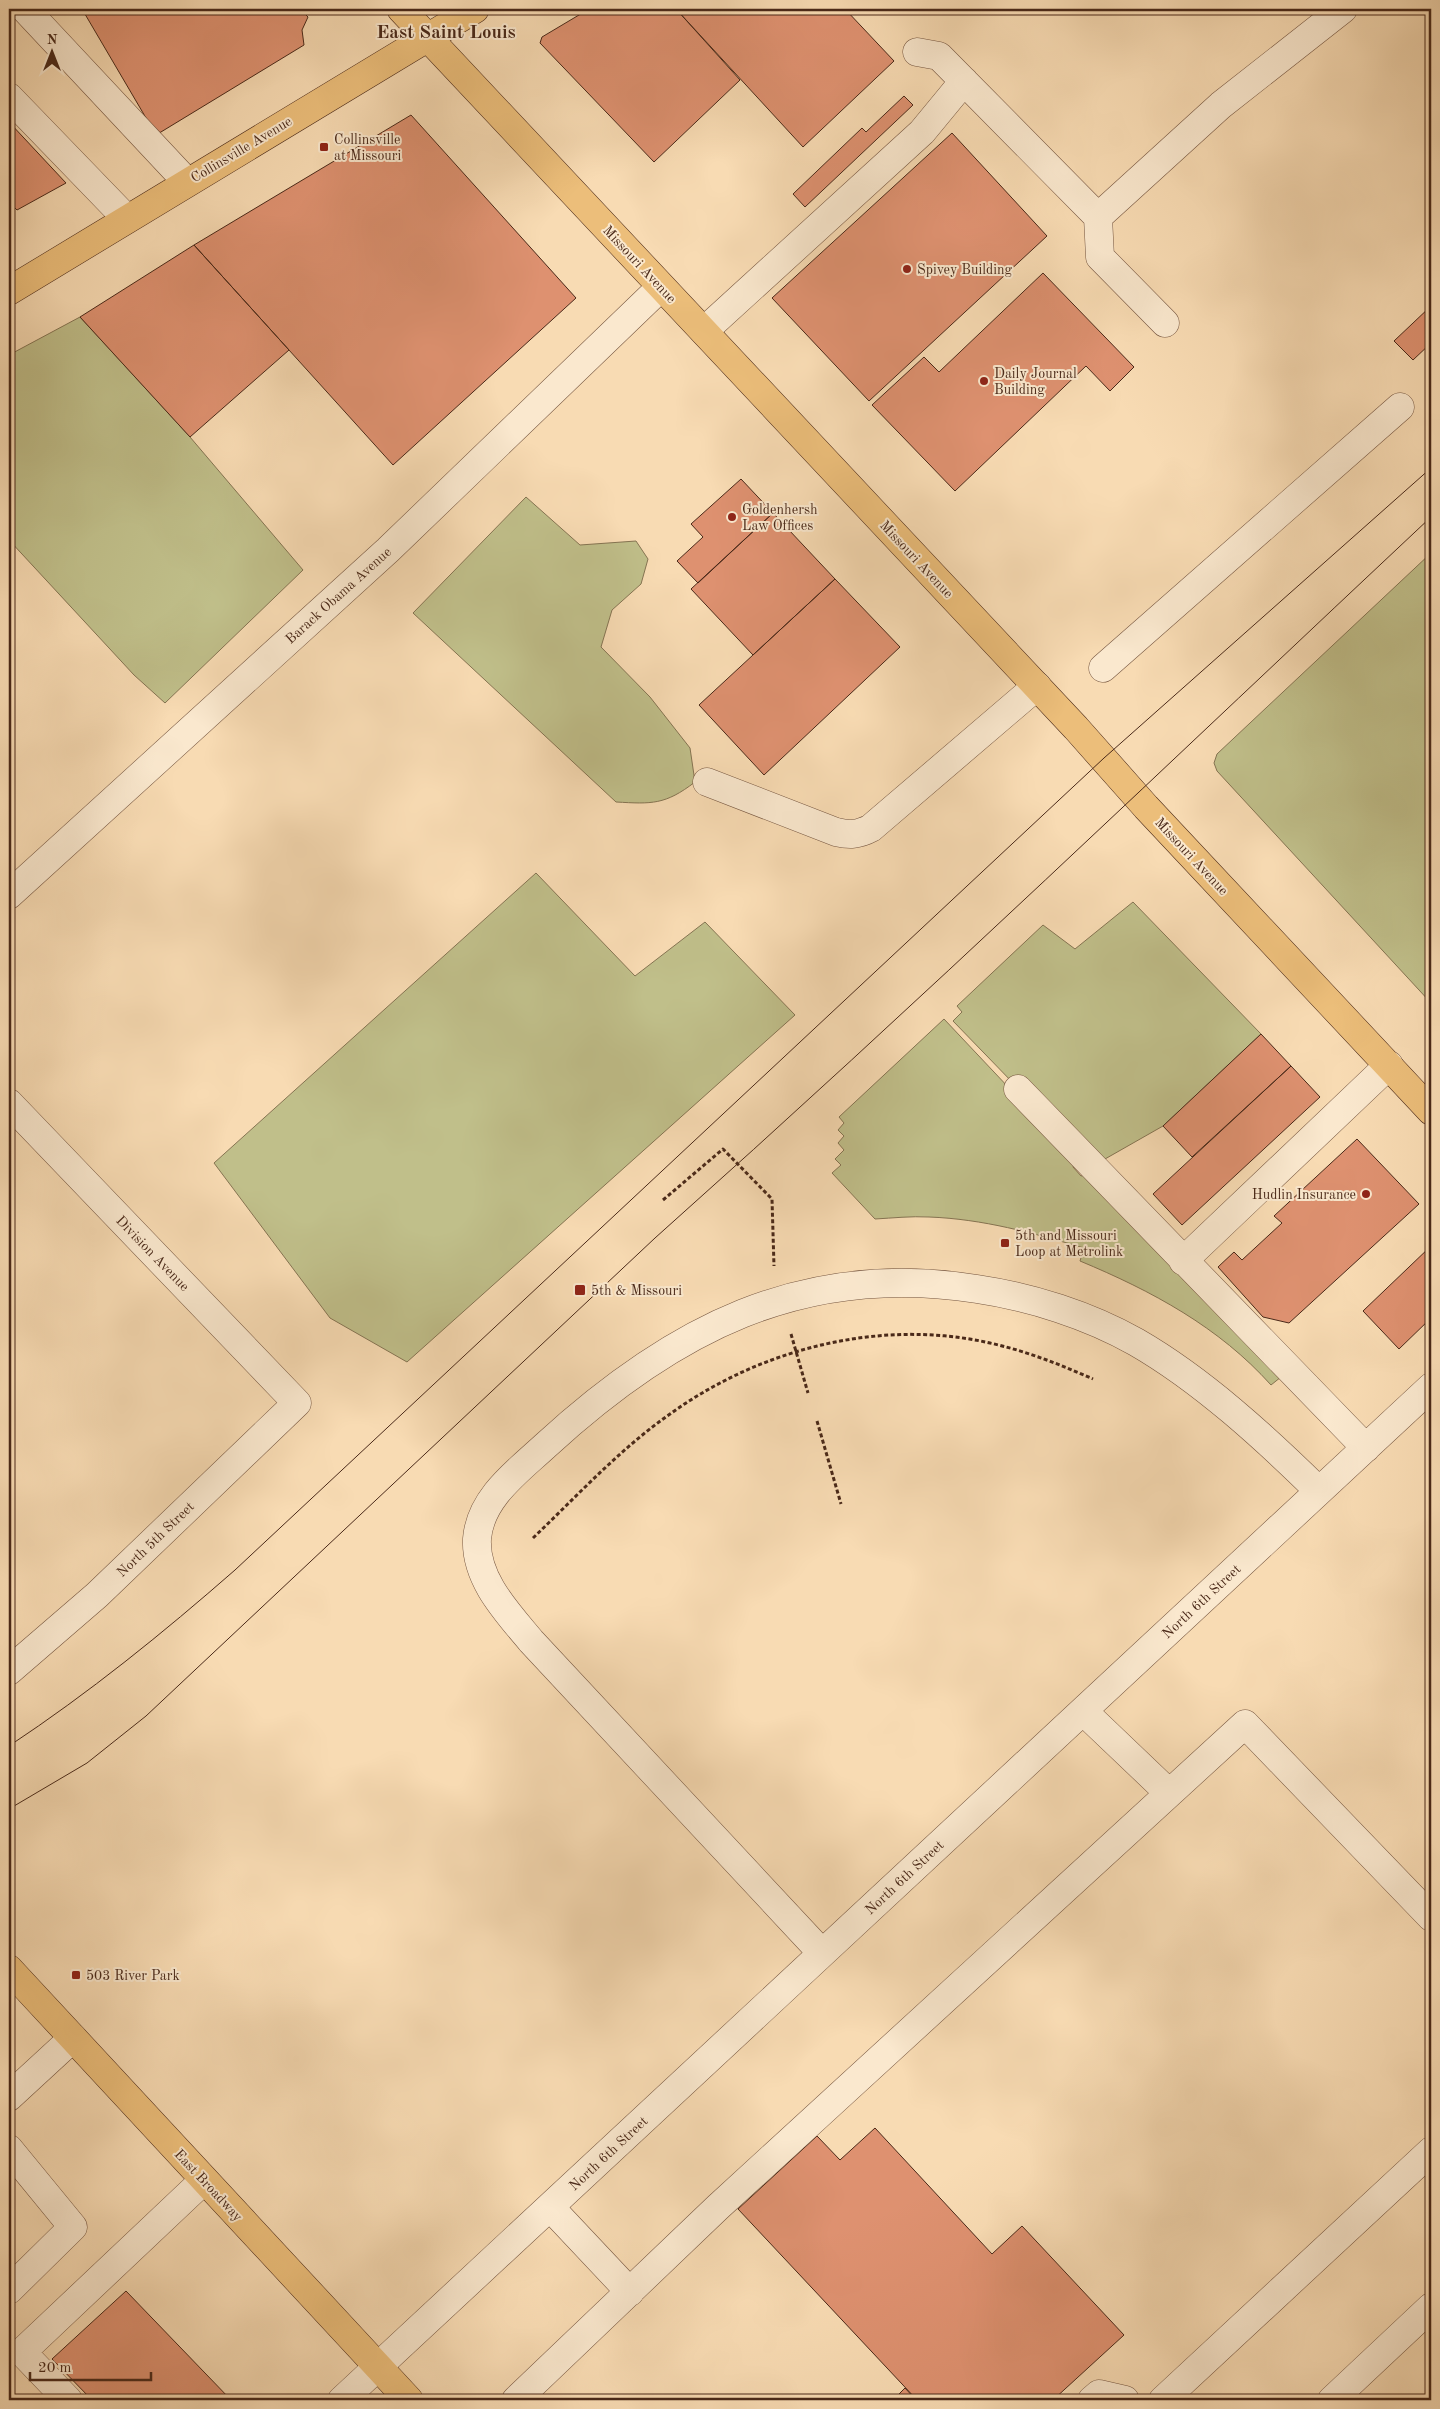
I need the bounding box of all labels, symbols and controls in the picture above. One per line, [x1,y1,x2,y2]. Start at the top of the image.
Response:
district label: East Saint Louis [376,24,516,43]
north arrow [28,28,78,78]
text: N [47,33,58,47]
street label: Collinsville Avenue [189,114,294,185]
place label: Collinsville at Missouri [334,133,402,163]
marker: Collinsville at Missouri [318,141,330,153]
street label: Missouri Avenue [600,223,678,306]
marker: Spivey Building [901,263,913,275]
place label: Spivey Building [917,263,1013,277]
place label: Daily Journal Building [994,367,1077,397]
marker: Daily Journal Building [978,375,990,387]
place label: Goldenhersh Law Offices [742,503,818,533]
marker: Goldenhersh Law Offices [726,511,738,523]
street label: Missouri Avenue [877,518,955,601]
street label: Barack Obama Avenue [283,545,394,647]
street label: Missouri Avenue [1152,815,1230,898]
place label: Hudlin Insurance [1252,1188,1356,1202]
marker: Hudlin Insurance [1360,1188,1372,1200]
street label: Division Avenue [113,1213,192,1294]
place label: 5th and Missouri Loop at Metrolink [1015,1229,1123,1259]
marker: 5th and Missouri Loop at Metrolink [999,1237,1011,1249]
marker: 5th & Missouri [573,1283,587,1297]
place label: 5th & Missouri [591,1284,682,1298]
street label: North 5th Street [114,1499,197,1580]
street label: North 6th Street [1160,1562,1244,1641]
street label: North 6th Street [863,1838,947,1917]
marker: 503 River Park [70,1969,82,1981]
place label: 503 River Park [86,1969,180,1983]
street label: North 6th Street [567,2114,651,2193]
street label: East Broadway [172,2147,245,2225]
scale bar [30,2349,151,2381]
text: 20 m [38,2361,72,2376]

